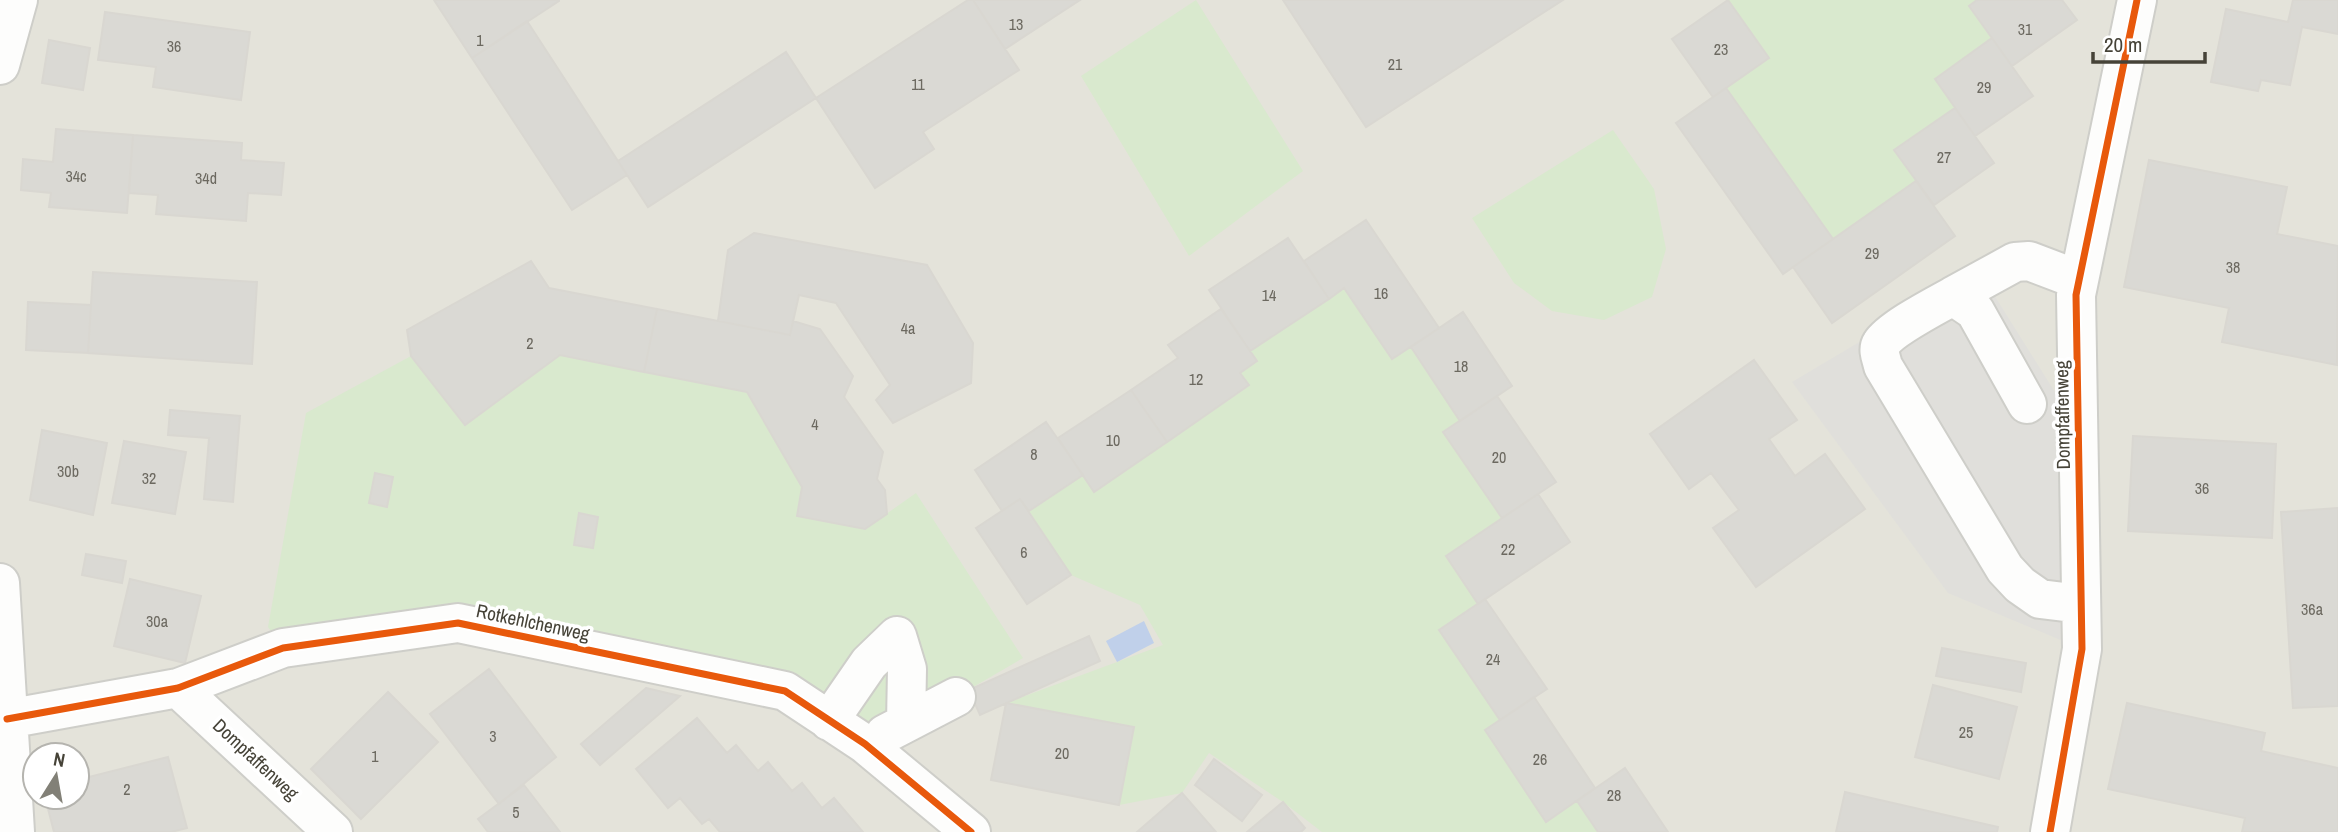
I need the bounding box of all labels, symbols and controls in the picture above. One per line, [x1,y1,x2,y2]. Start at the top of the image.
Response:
house number: 13 [1009,13,1023,35]
house number: 31 [2018,18,2033,40]
scale bar [2093,21,2205,65]
house number: 1 [476,29,484,51]
text: 20 m [2104,30,2142,59]
house number: 36 [167,35,181,57]
house number: 23 [1714,38,1728,60]
house number: 21 [1388,53,1403,75]
house number: 11 [911,73,926,95]
house number: 29 [1977,76,1991,98]
house number: 27 [1937,146,1951,168]
house number: 34c [65,165,87,187]
house number: 34d [195,167,217,189]
house number: 29 [1865,242,1879,264]
house number: 38 [2226,256,2240,278]
house number: 16 [1374,282,1388,304]
house number: 14 [1262,284,1276,306]
house number: 4a [901,317,916,339]
house number: 2 [526,332,534,354]
house number: 18 [1454,355,1468,377]
street label: Dompfaffenweg [2048,360,2076,470]
house number: 12 [1189,368,1203,390]
house number: 4 [811,413,819,435]
house number: 10 [1106,429,1120,451]
house number: 8 [1030,443,1038,465]
house number: 20 [1492,446,1506,468]
house number: 30b [57,460,79,482]
house number: 32 [142,467,156,489]
house number: 36 [2195,477,2209,499]
house number: 22 [1501,538,1515,560]
house number: 6 [1020,541,1028,563]
street label: Rotkehlchenweg [474,597,592,647]
house number: 36a [2301,598,2324,620]
house number: 30a [146,610,169,632]
house number: 24 [1486,648,1500,670]
street label: Dompfaffenweg [207,712,305,806]
house number: 25 [1959,721,1973,743]
house number: 3 [489,725,497,747]
north arrow [21,741,91,811]
house number: 20 [1055,742,1069,764]
text: N [51,745,67,773]
house number: 1 [371,745,379,767]
house number: 26 [1533,748,1547,770]
house number: 2 [123,778,131,800]
house number: 28 [1607,784,1621,806]
house number: 5 [512,801,520,823]

